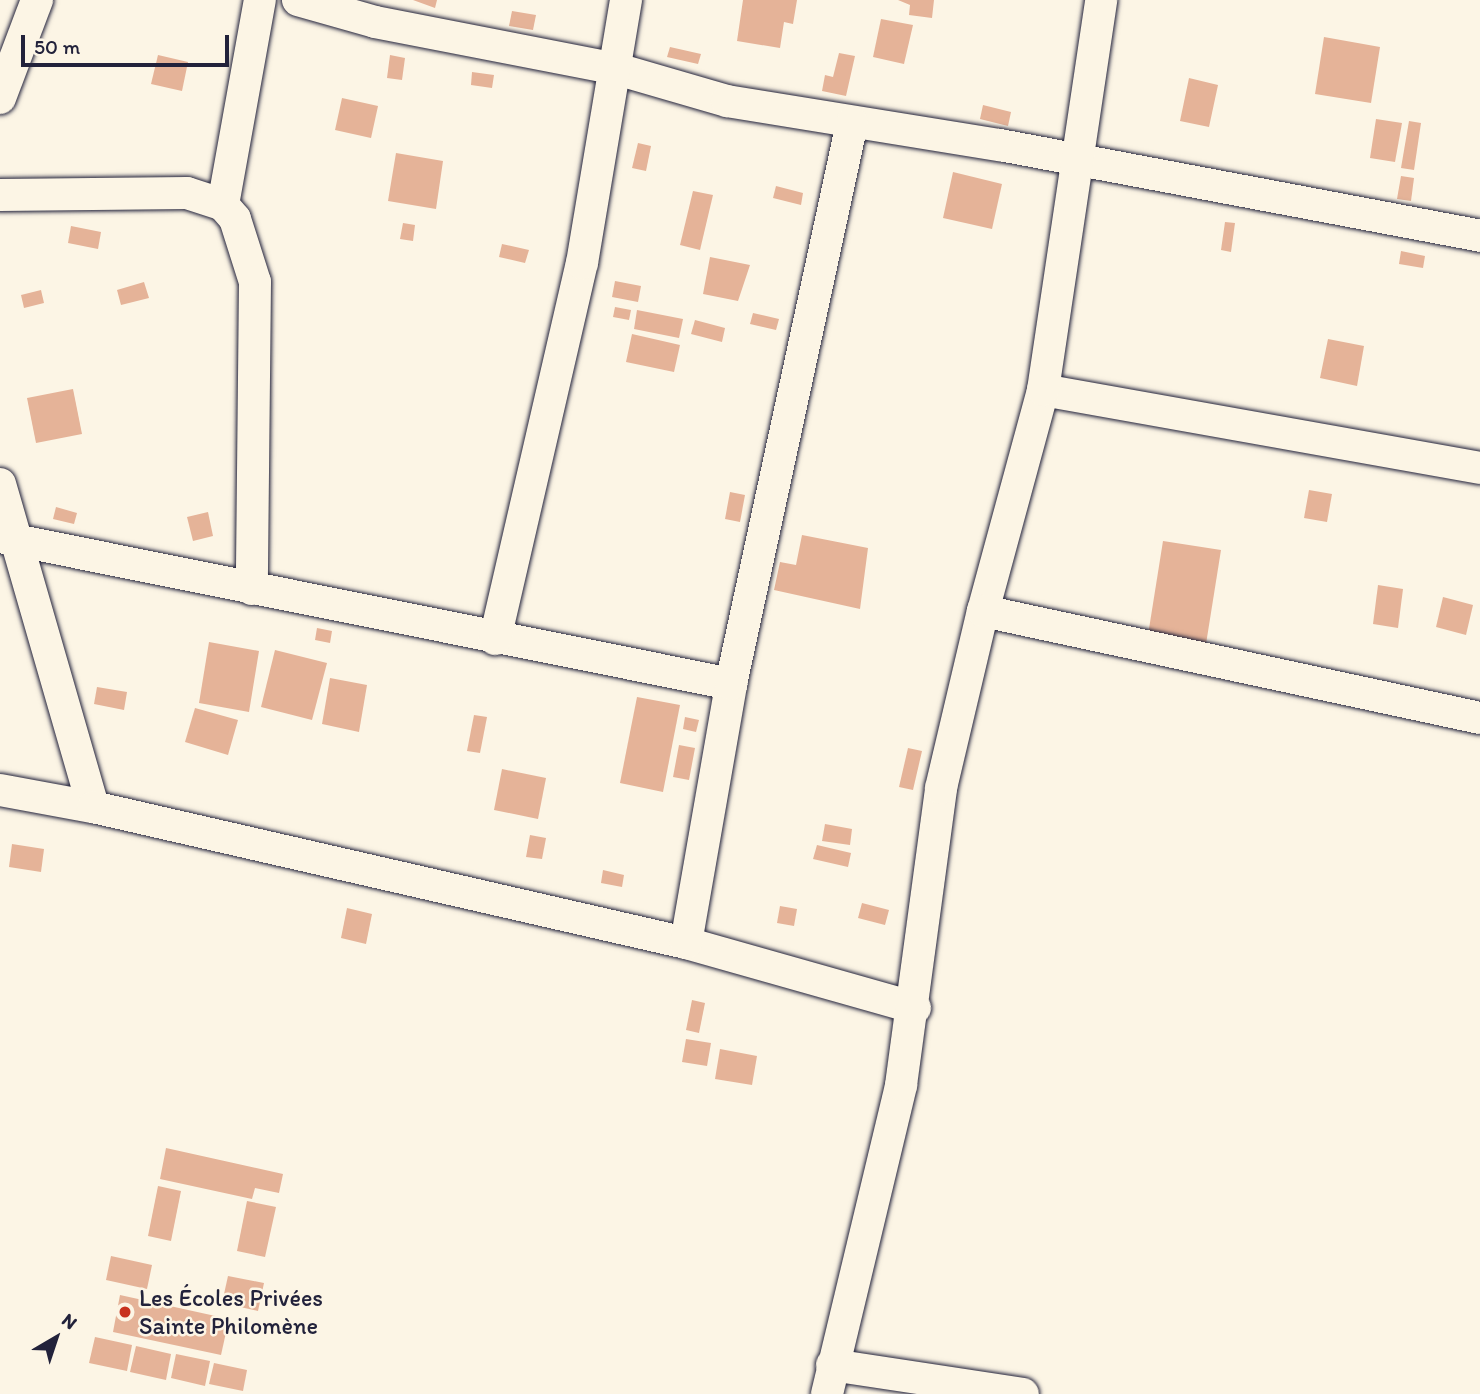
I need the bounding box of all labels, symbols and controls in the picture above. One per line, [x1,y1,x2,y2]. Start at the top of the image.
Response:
scale bar [24,21,233,65]
text: 50 m [34,34,80,59]
place label: Les Écoles Privées Sainte Philomène [139,1284,324,1340]
north arrow [21,1303,91,1373]
marker: Les Écoles Privées Sainte Philomène [117,1304,133,1320]
text: N [57,1308,82,1334]

